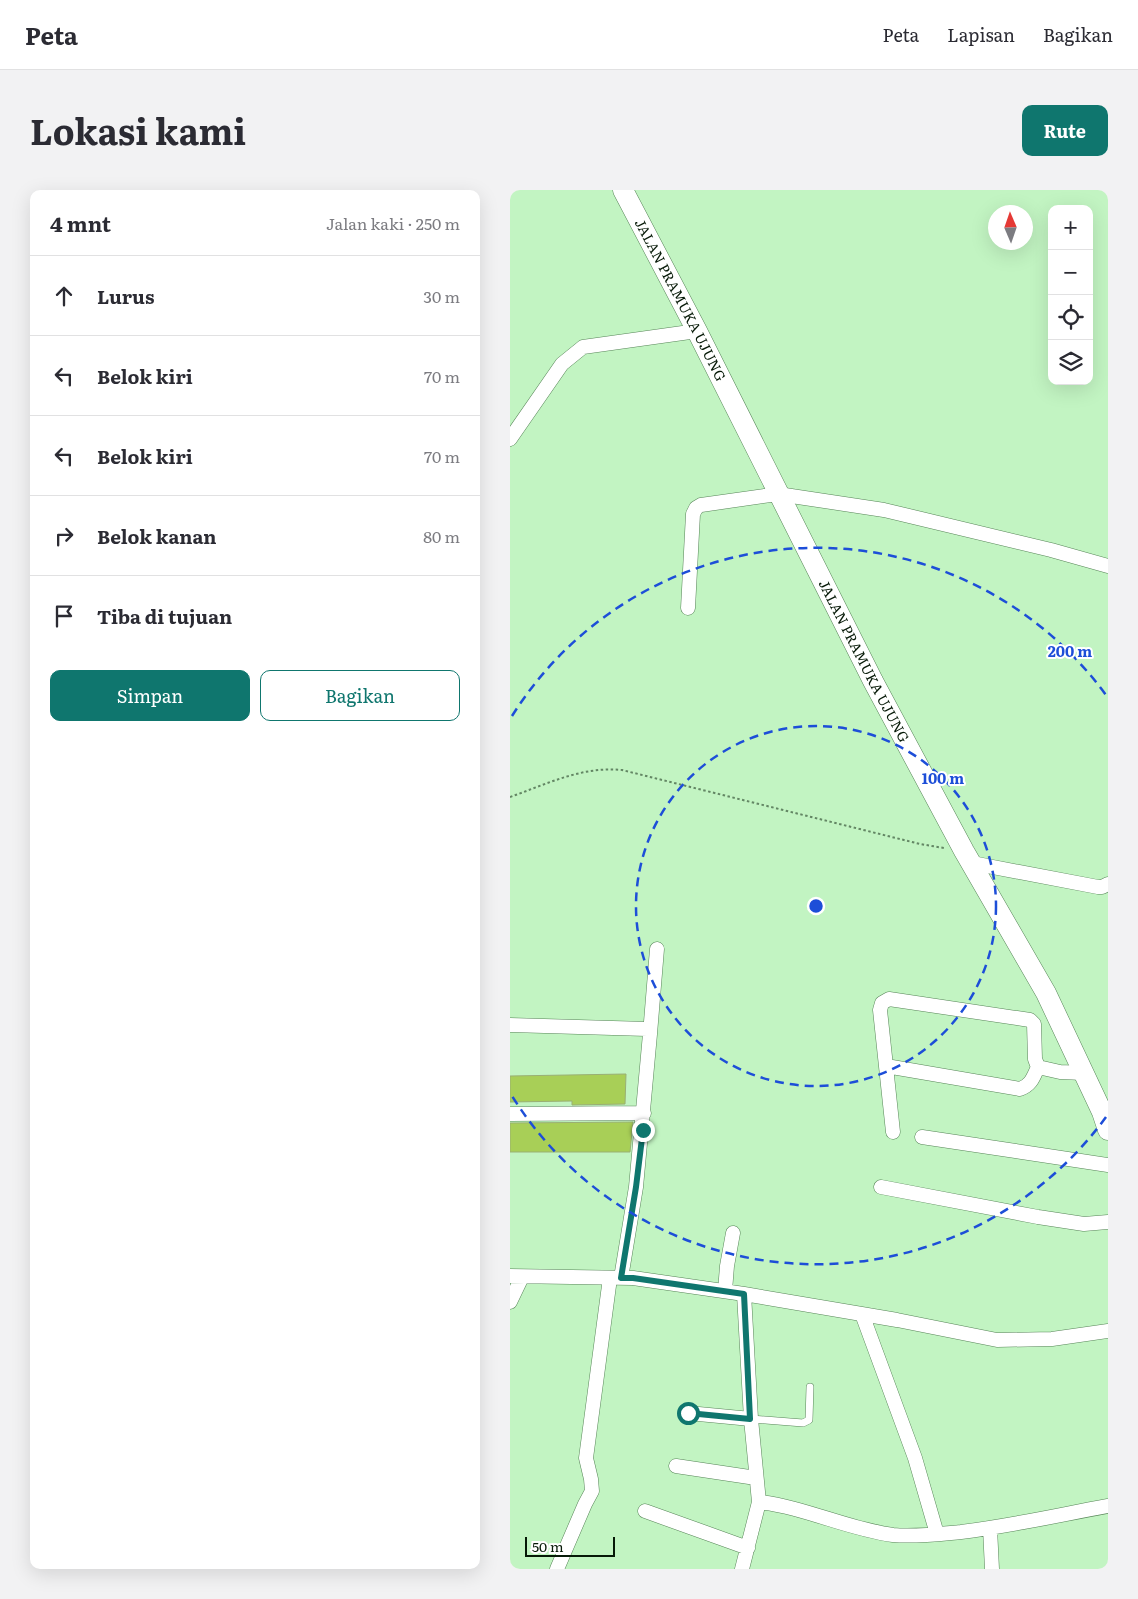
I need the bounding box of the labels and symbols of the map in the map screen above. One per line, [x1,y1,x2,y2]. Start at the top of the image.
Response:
north arrow [988,205,1033,250]
street label: JALAN PRAMUKA UJUNG [631,215,732,385]
street label: JALAN PRAMUKA UJUNG [815,576,915,746]
text: 200 m [1048,639,1092,662]
text: 100 m [922,766,964,789]
centre of rings [807,897,825,915]
route end [632,1119,655,1142]
route start [677,1402,700,1425]
scale bar [525,1534,615,1557]

